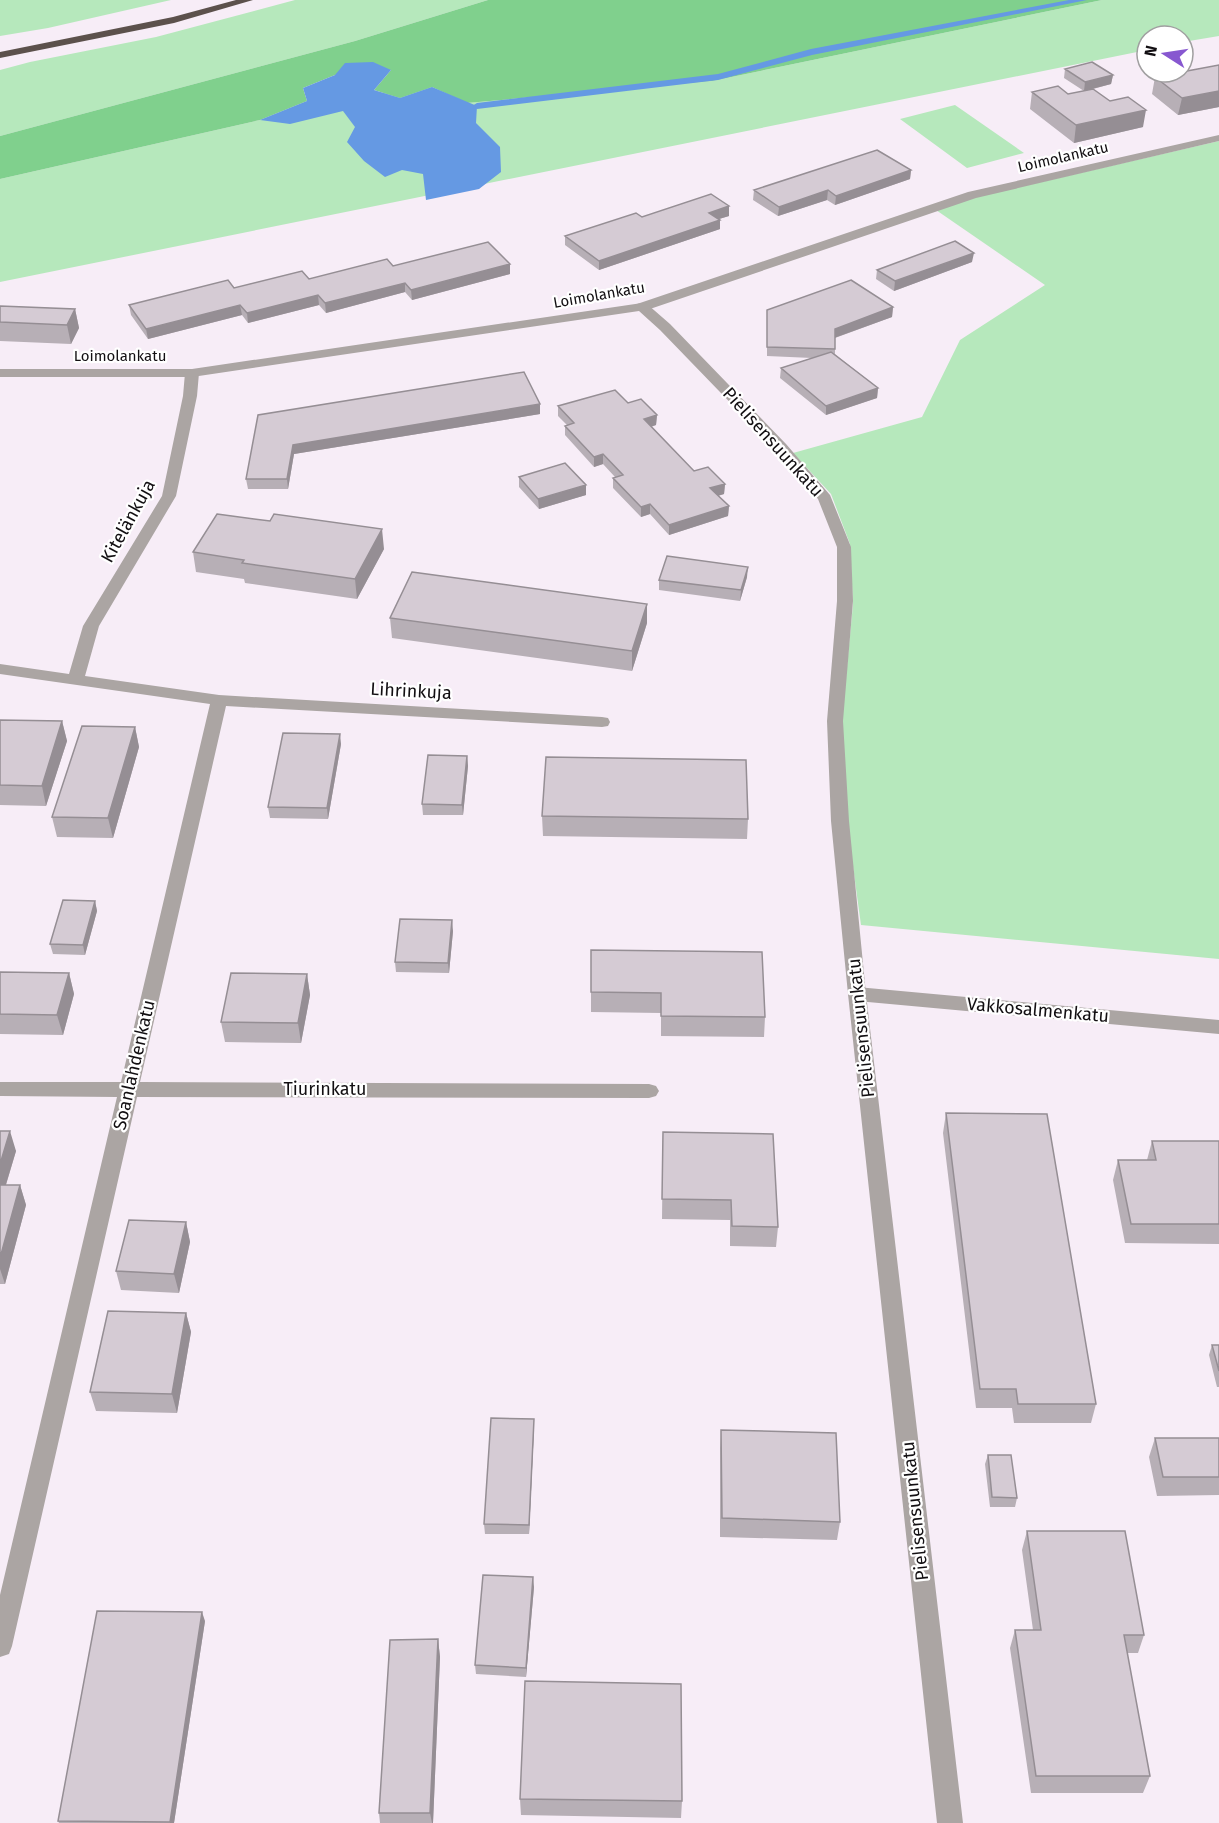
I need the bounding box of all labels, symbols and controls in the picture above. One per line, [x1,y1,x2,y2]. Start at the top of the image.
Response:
north arrow [1135,24,1195,84]
text: N [1140,44,1161,58]
street label: Loimolankatu [1016,138,1110,176]
street label: Loimolankatu [552,278,646,312]
street label: Loimolankatu [74,347,166,365]
street label: Pielisensuunkatu [718,383,828,501]
street label: Kitelänkuja [96,476,160,566]
street label: Lihrinkuja [370,678,452,704]
street label: Pielisensuunkatu [843,957,879,1099]
street label: Vakkosalmenkatu [966,993,1110,1027]
street label: Soanlahdenkatu [108,998,160,1132]
street label: Tiurinkatu [283,1078,367,1100]
street label: Pielisensuunkatu [897,1440,933,1582]

